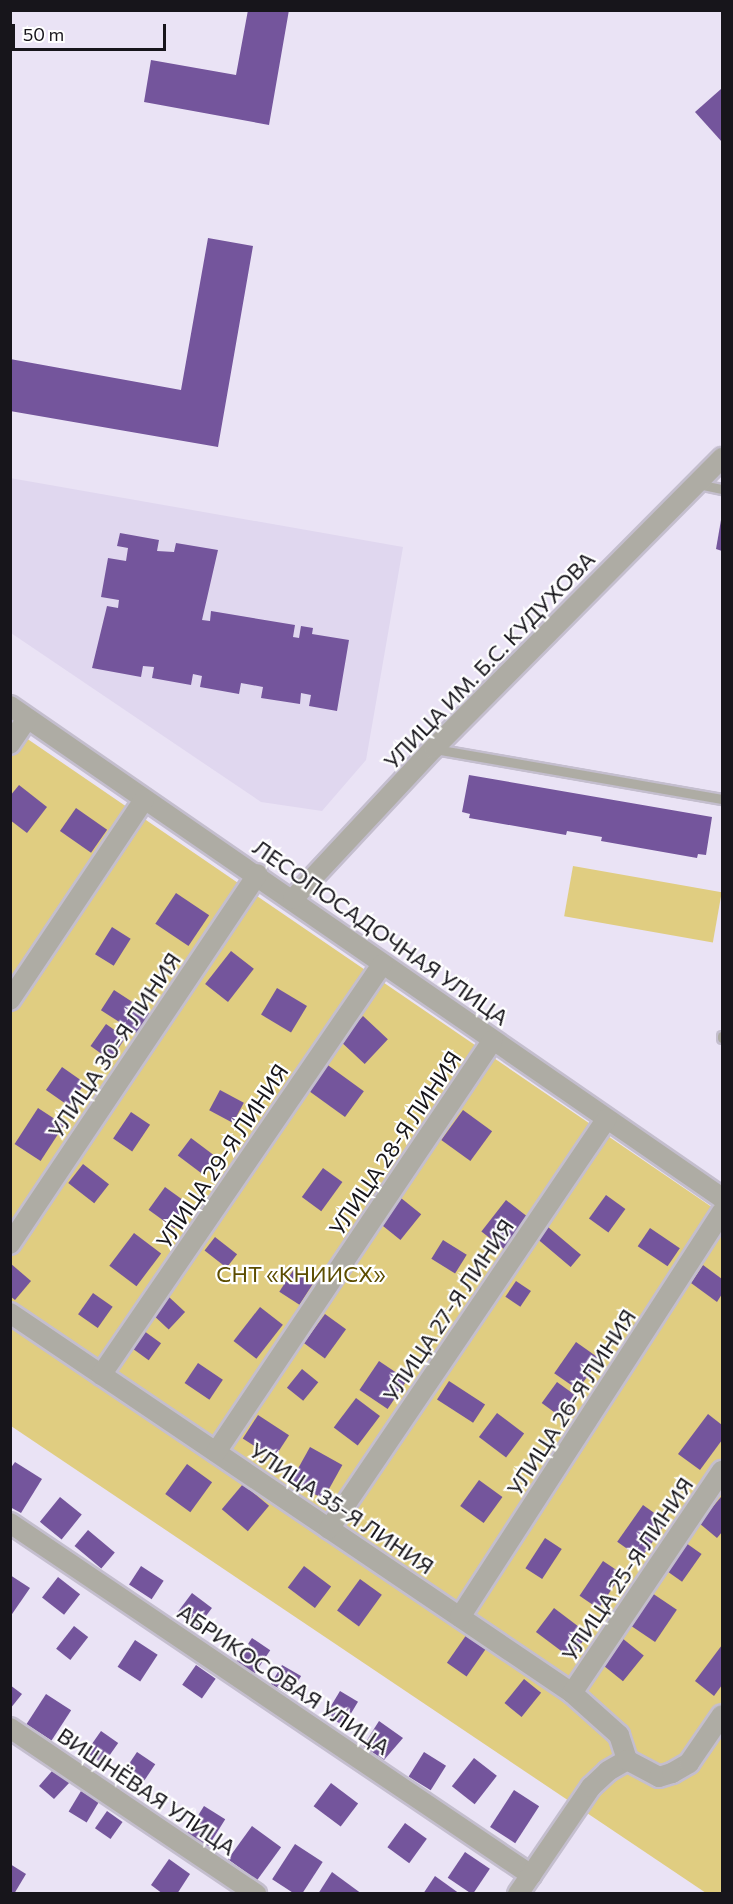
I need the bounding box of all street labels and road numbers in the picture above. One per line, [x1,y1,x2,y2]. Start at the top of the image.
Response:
street label: УЛИЦА ИМ. Б.С. КУДУХОВА [378,546,600,774]
street label: ЛЕСОПОСАДОЧНАЯ УЛИЦА [248,833,514,1031]
street label: УЛИЦА 30-Я ЛИНИЯ [42,947,186,1143]
street label: УЛИЦА 28-Я ЛИНИЯ [323,1046,467,1240]
street label: УЛИЦА 29-Я ЛИНИЯ [150,1059,294,1253]
street label: УЛИЦА 27-Я ЛИНИЯ [377,1213,519,1407]
street label: УЛИЦА 26-Я ЛИНИЯ [501,1304,641,1500]
street label: УЛИЦА 35-Я ЛИНИЯ [245,1437,439,1579]
street label: УЛИЦА 25-Я ЛИНИЯ [556,1472,698,1666]
street label: АБРИКОСОВАЯ УЛИЦА [173,1598,395,1760]
street label: ВИШНЁВАЯ УЛИЦА [53,1721,241,1861]

